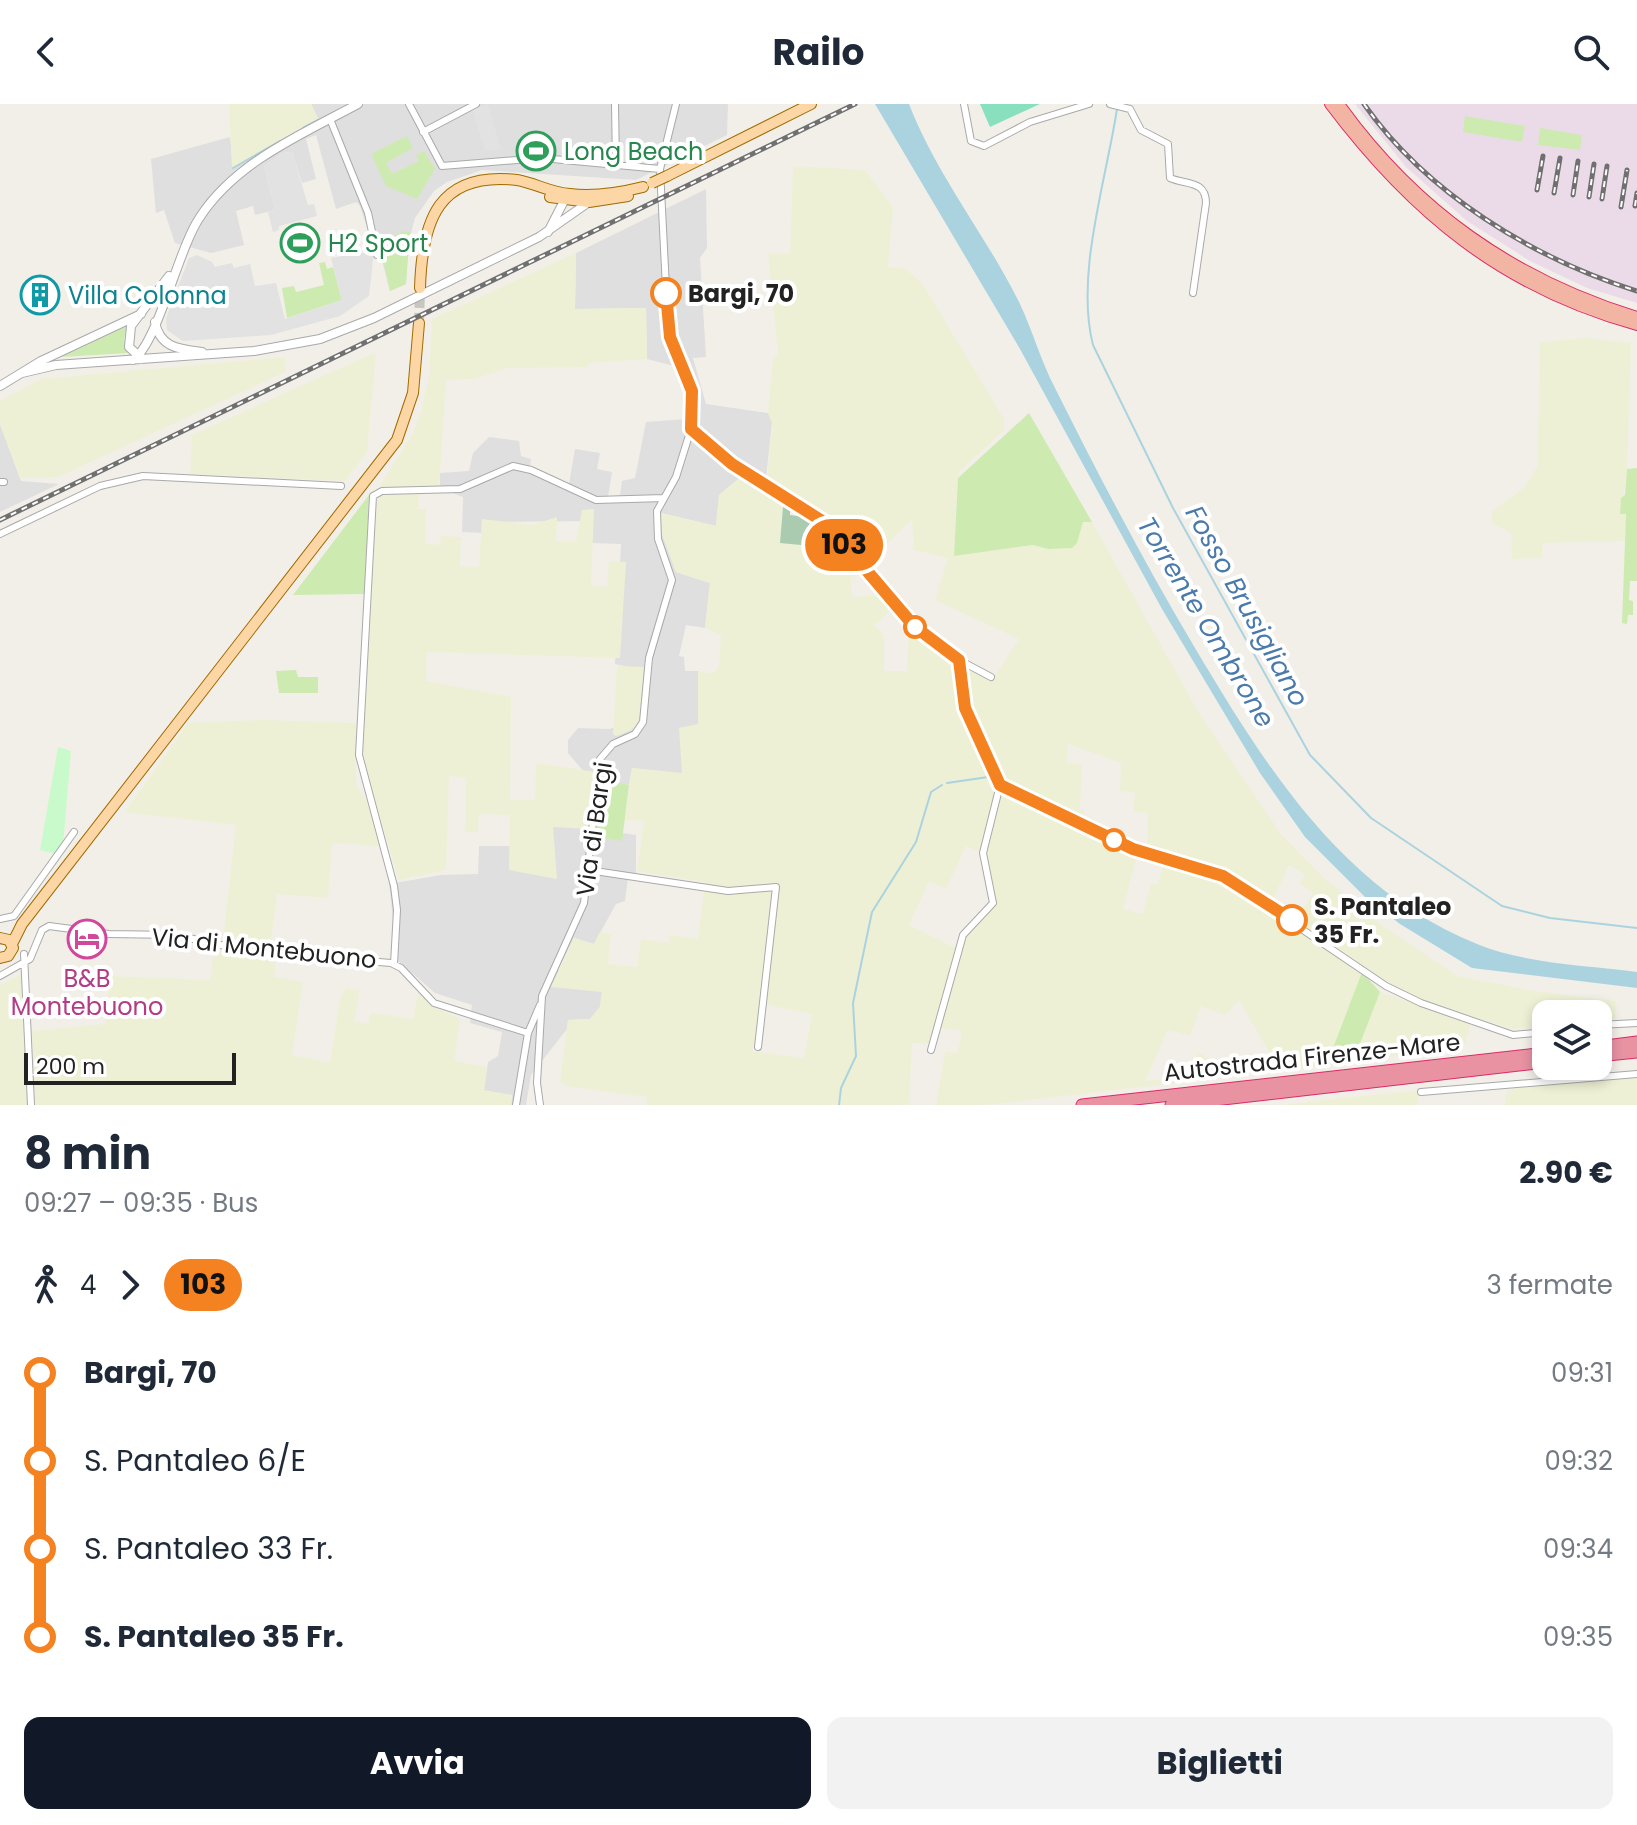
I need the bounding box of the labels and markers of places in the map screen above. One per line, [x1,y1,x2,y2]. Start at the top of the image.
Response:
sports icon: Long Beach [515,130,557,172]
place label: Long Beach [564,135,703,168]
sports icon: H2 Sport [279,222,321,264]
place label: H2 Sport [328,227,428,260]
building icon: Villa Colonna [19,274,61,316]
place label: Bargi, 70 [688,277,794,310]
marker: Bargi, 70 [651,278,681,308]
place label: Villa Colonna [68,279,227,312]
unlabelled marker [904,616,926,638]
unlabelled marker [1103,829,1125,851]
place label: S. Pantaleo 35 Fr. [1314,890,1451,951]
marker: S. Pantaleo 35 Fr. [1277,905,1307,935]
hotel icon: B&B Montebuono [66,918,108,960]
place label: B&B Montebuono [11,962,163,1023]

